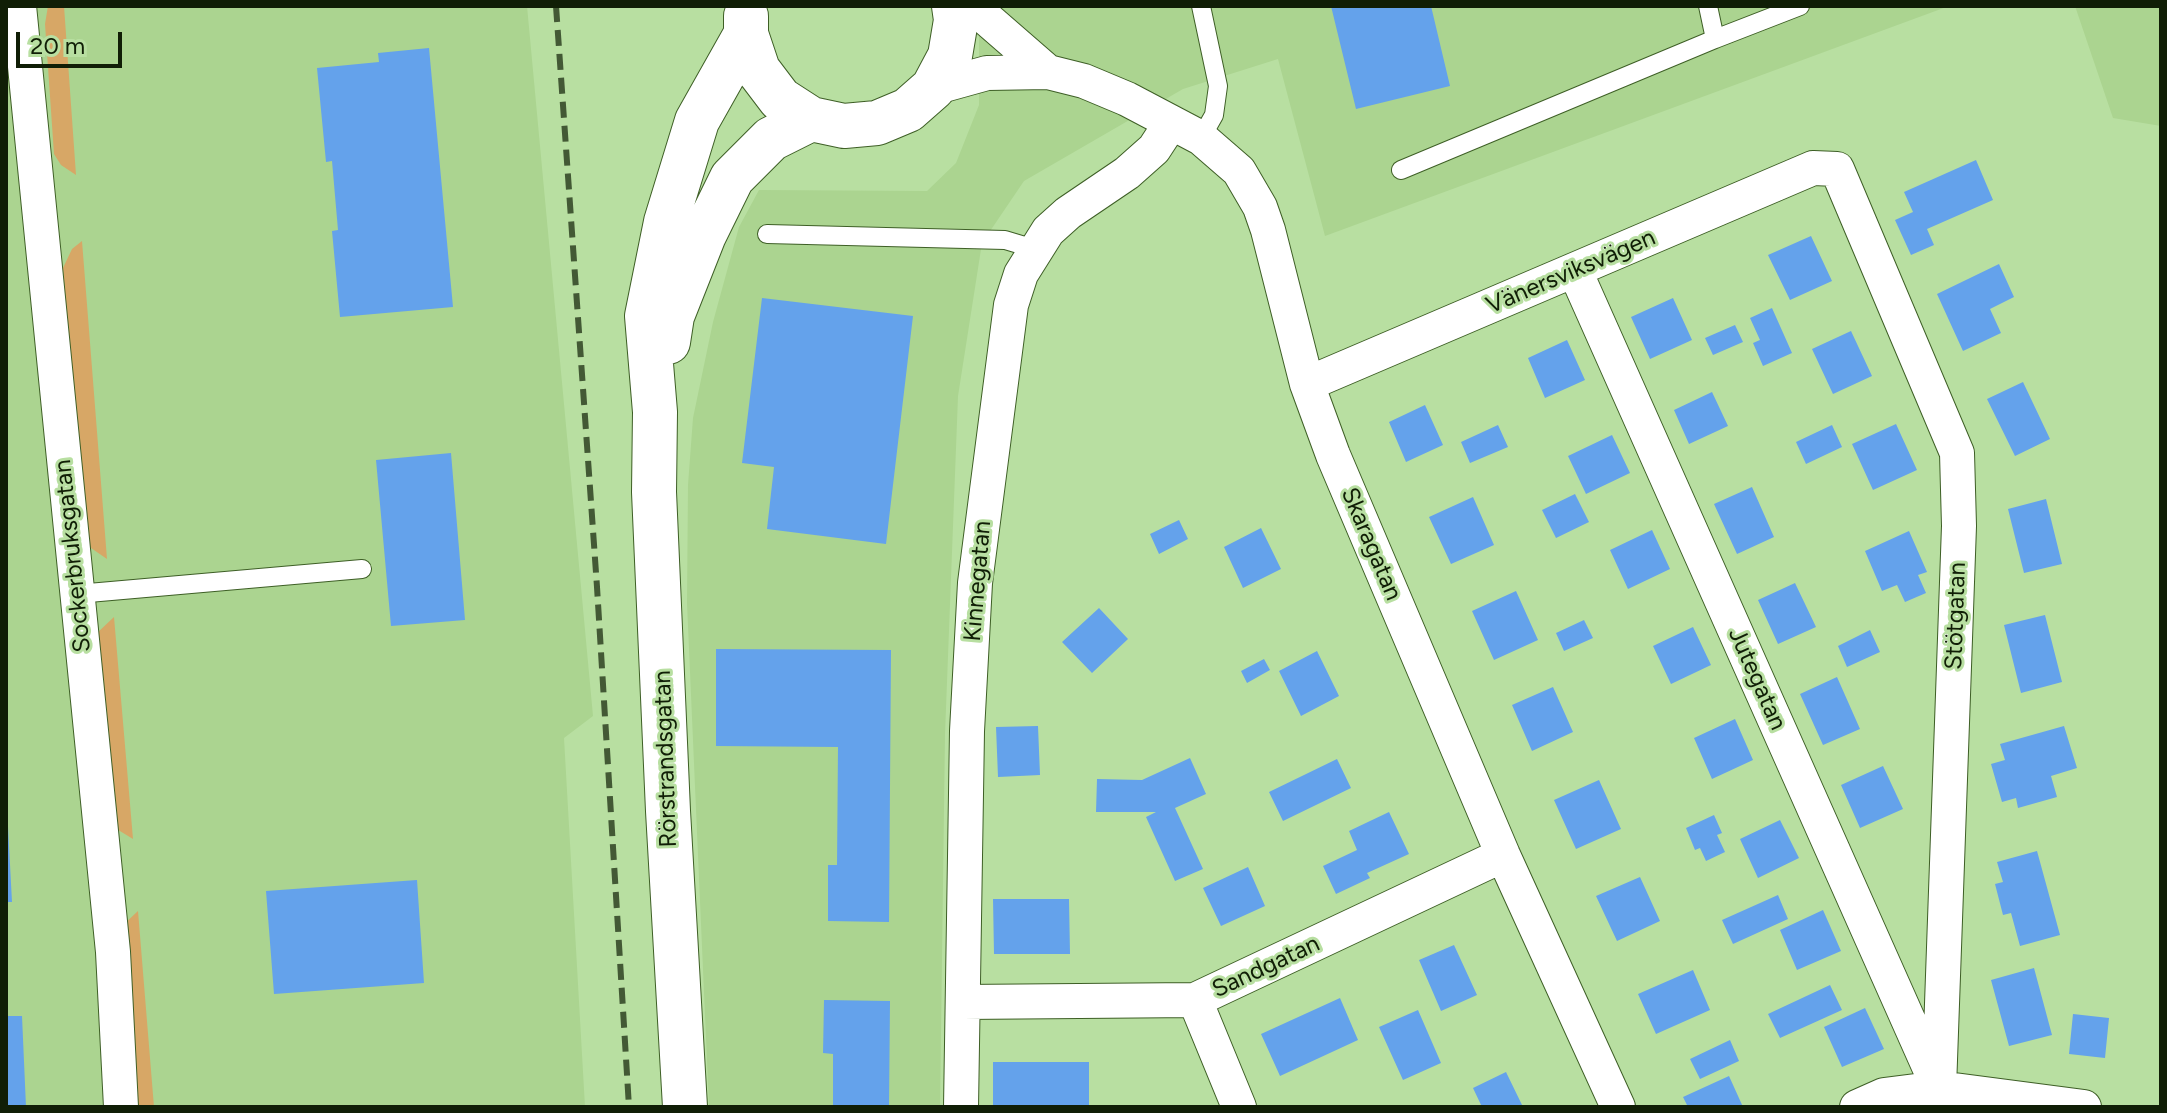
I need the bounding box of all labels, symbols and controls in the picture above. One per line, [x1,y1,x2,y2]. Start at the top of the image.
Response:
scale bar [20,16,126,66]
text: 20 m [30,31,85,60]
street label: Vänersviksvägen [1482,223,1660,321]
street label: Sockerbruksgatan [49,458,97,654]
street label: Skaragatan [1334,483,1408,605]
street label: Kinnegatan [958,519,998,643]
street label: Stötgatan [1940,562,1972,670]
street label: Jutegatan [1722,623,1792,735]
street label: Rörstrandsgatan [649,670,683,848]
street label: Sandgatan [1208,930,1324,1004]

